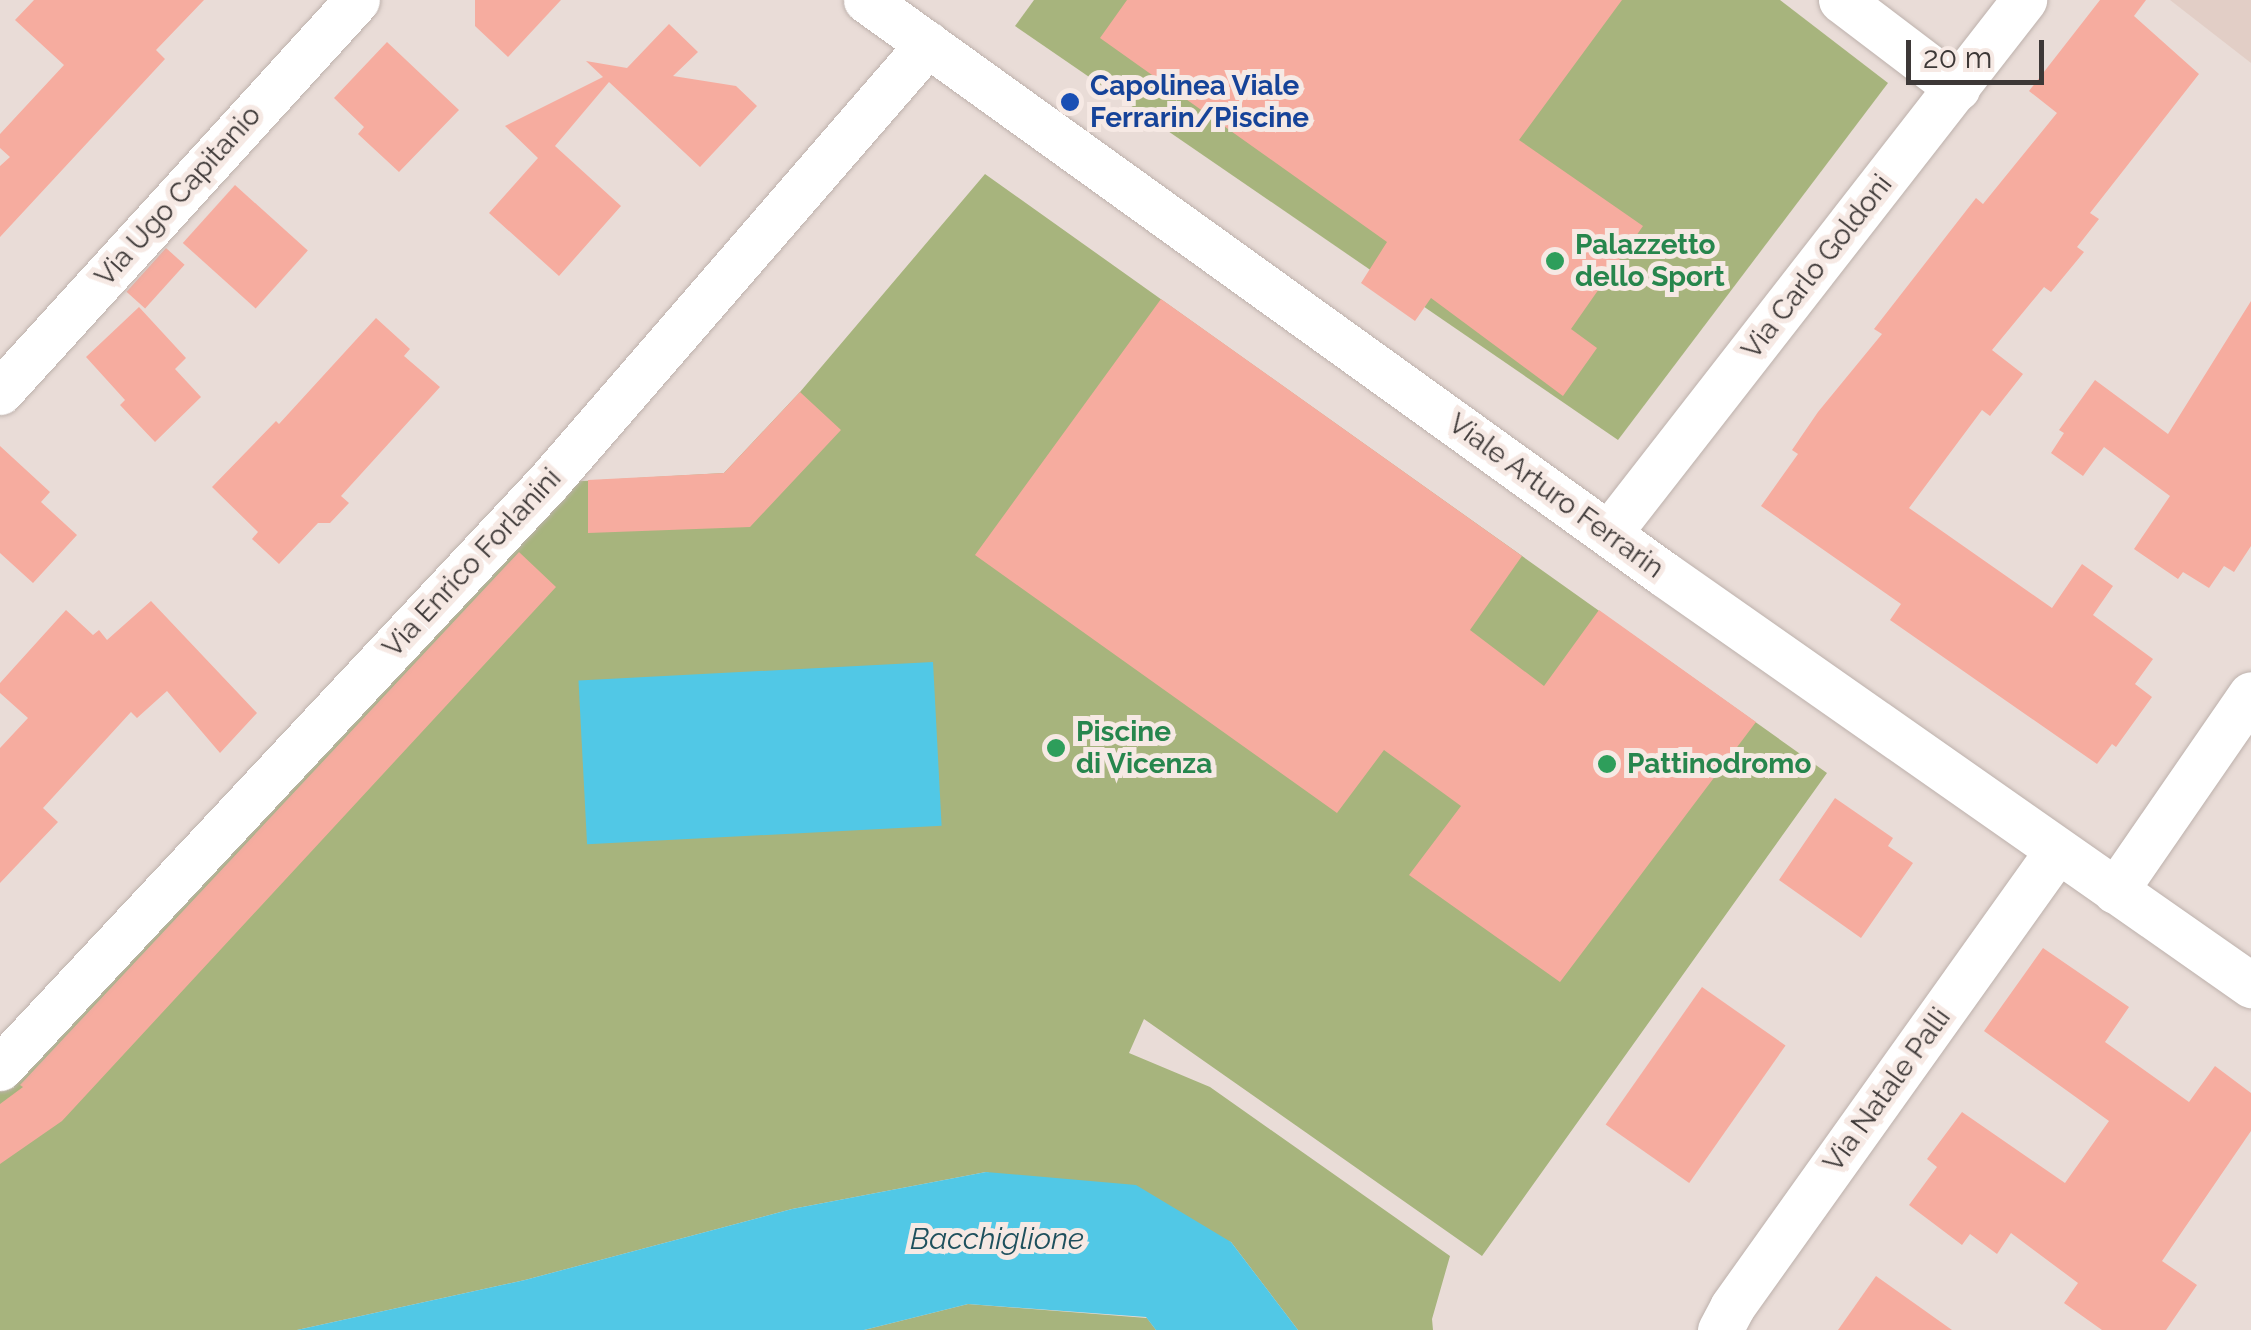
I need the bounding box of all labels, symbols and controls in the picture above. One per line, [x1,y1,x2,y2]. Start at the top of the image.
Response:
scale bar [1911,20,2048,82]
text: 20 m [1923,40,1992,75]
place label: Capolinea Viale Ferrarin/Piscine [1090,69,1309,135]
marker: Capolinea Viale Ferrarin/Piscine [1059,91,1081,113]
street label: Via Ugo Capitanio [88,99,268,293]
street label: Via Carlo Goldoni [1735,168,1899,366]
place label: Palazzetto dello Sport [1575,228,1725,294]
marker: Palazzetto dello Sport [1544,250,1566,272]
street label: Viale Arturo Ferrarin [1442,406,1670,586]
street label: Via Enrico Forlanini [376,462,568,664]
place label: Piscine di Vicenza [1076,715,1213,781]
marker: Piscine di Vicenza [1045,737,1067,759]
place label: Pattinodromo [1627,747,1811,781]
marker: Pattinodromo [1596,753,1618,775]
street label: Via Natale Palli [1816,1002,1958,1178]
water label: Bacchiglione [910,1221,1084,1257]

